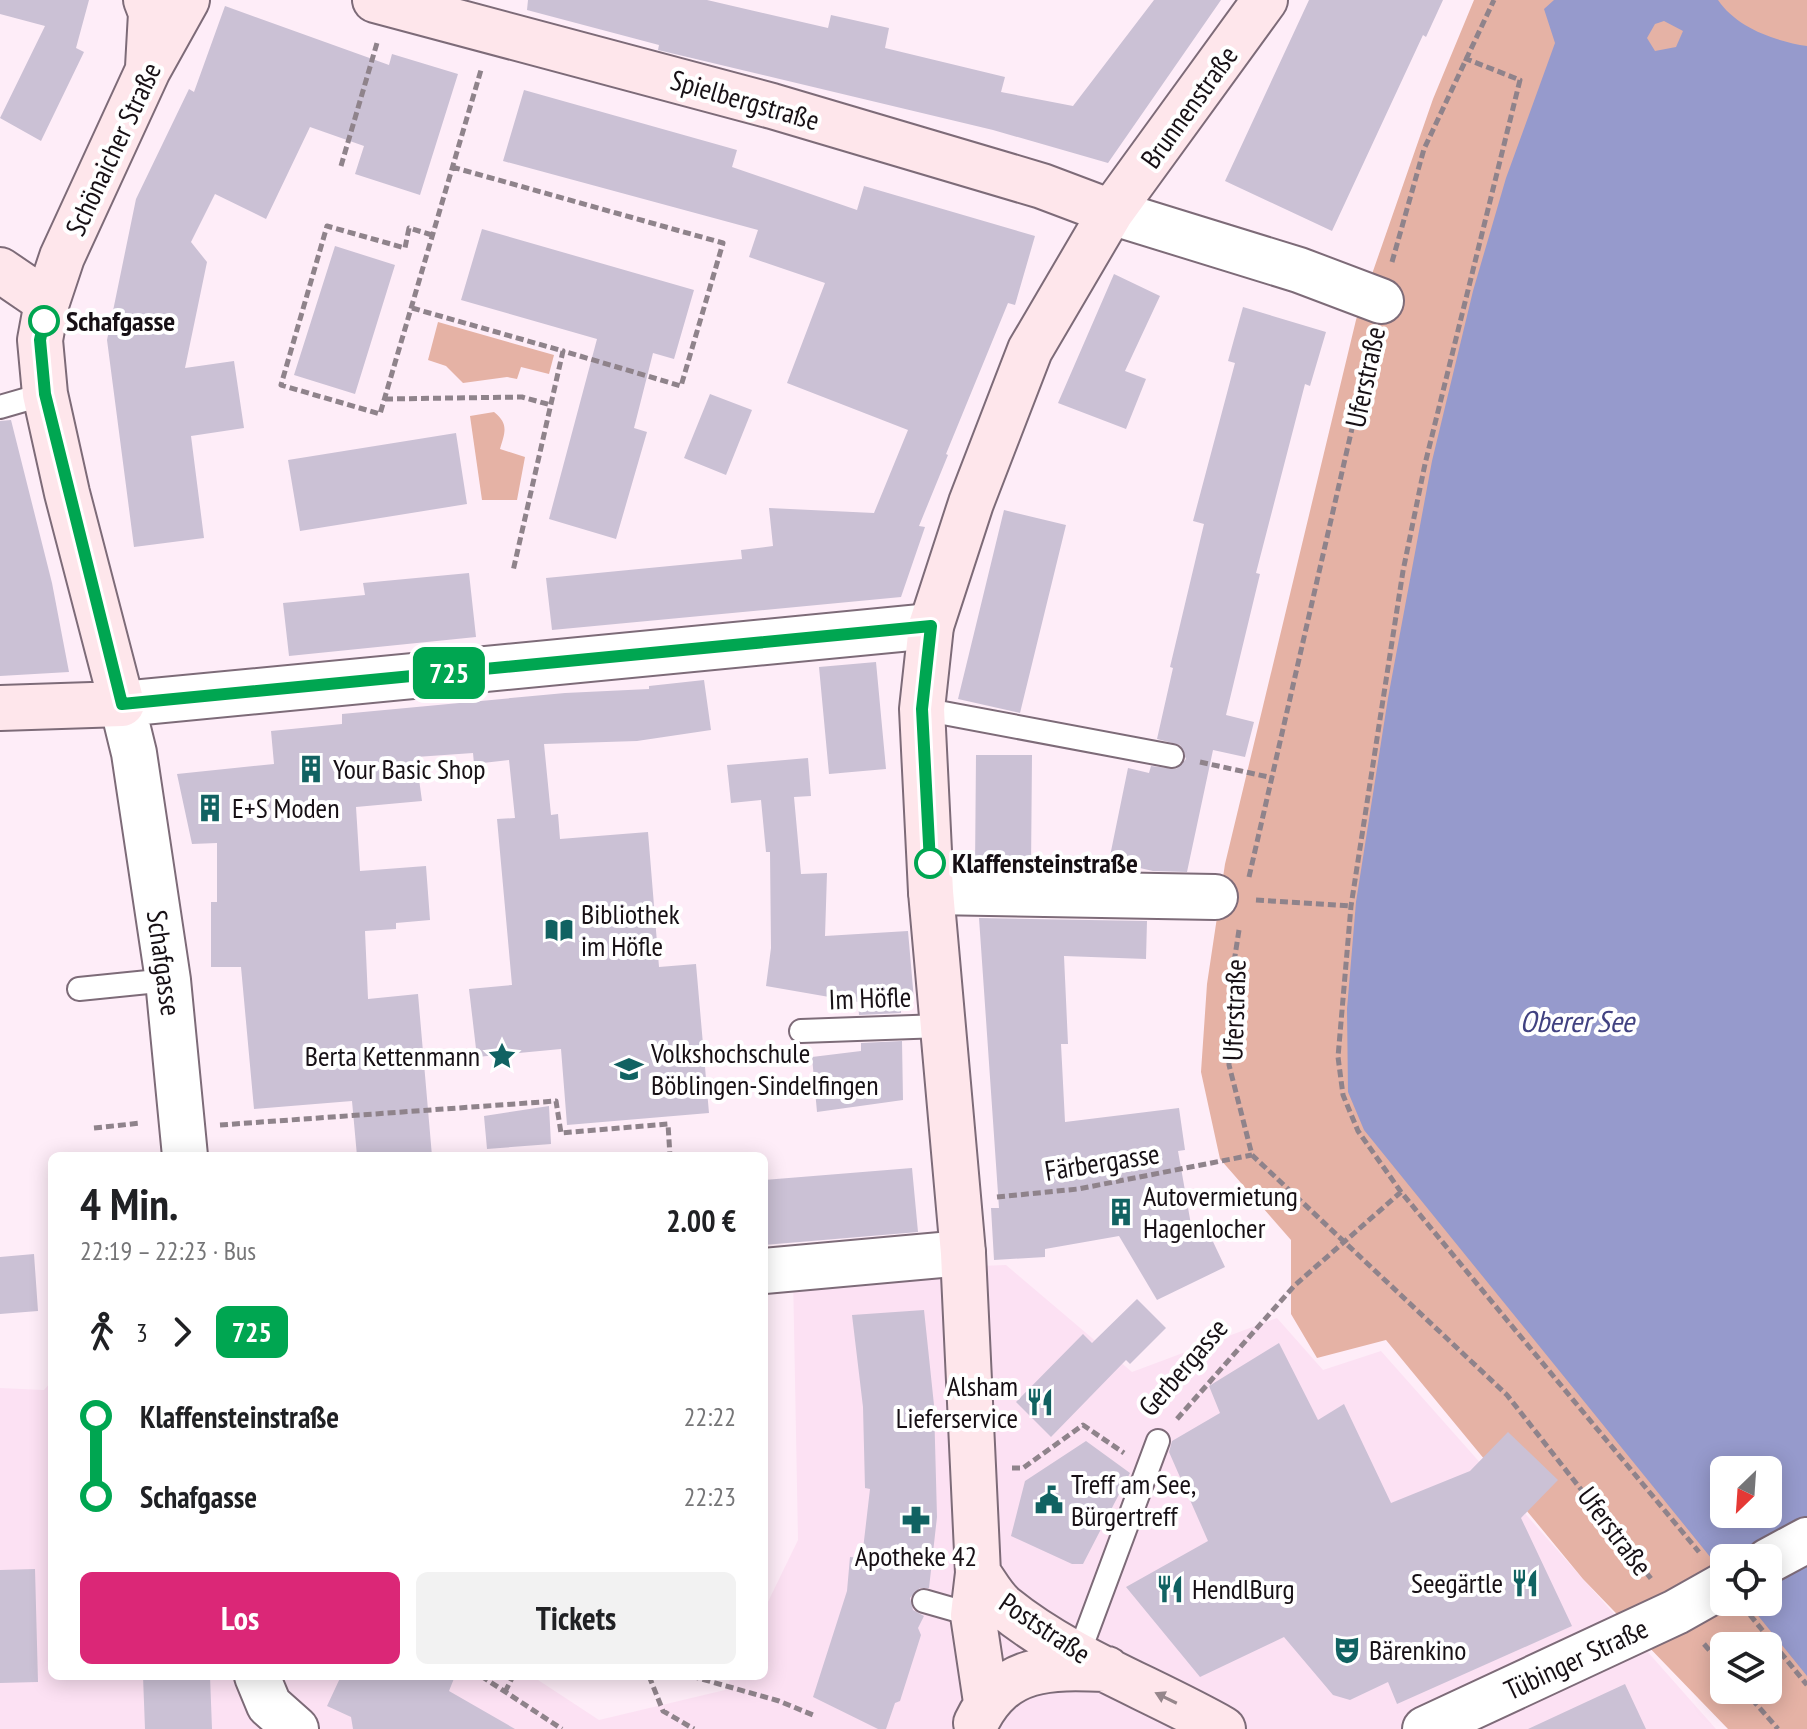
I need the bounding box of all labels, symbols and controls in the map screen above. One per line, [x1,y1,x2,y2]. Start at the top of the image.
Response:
street label: Brunnenstraße [1132,38,1246,175]
street label: Schönaicher Straße [56,56,169,241]
street label: Spielbergstraße [666,61,824,138]
place label: Schafgasse [66,302,175,339]
marker: Schafgasse [29,306,59,336]
street label: Uferstraße [1336,323,1393,431]
line badge: 725 [403,647,495,699]
text: 725 [429,654,469,691]
place label: Your Basic Shop [333,750,485,787]
building icon: Your Basic Shop [296,754,326,784]
place label: E+S Moden [232,789,339,826]
building icon: E+S Moden [195,793,225,823]
place label: Klaffensteinstraße [952,844,1138,881]
marker: Klaffensteinstraße [915,848,945,878]
place label: Bibliothek im Höfle [581,895,680,964]
street label: Schafgasse [139,908,190,1018]
library icon: Bibliothek im Höfle [544,915,574,945]
street label: Uferstraße [1213,958,1254,1062]
street label: Im Höfle [828,978,912,1017]
water label: Oberer See [1520,1001,1636,1040]
place label: Volkshochschule Böblingen-Sindelfingen [650,1034,878,1103]
place label: Berta Kettenmann [305,1037,480,1074]
place icon: Berta Kettenmann [487,1041,517,1071]
school or university icon: Volkshochschule Böblingen-Sindelfingen [614,1054,644,1084]
street label: Färbergasse [1042,1134,1162,1189]
text: 4 Min. [80,1175,178,1232]
place label: Autovermietung Hagenlocher [1143,1177,1298,1246]
building icon: Autovermietung Hagenlocher [1106,1197,1136,1227]
text: 2.00 € [666,1201,736,1240]
text: 22:19 – 22:23 · Bus [80,1234,256,1267]
icon: walk [80,1310,124,1354]
icon: forward [160,1310,204,1354]
street label: Gerbergasse [1130,1310,1235,1423]
text: 725 [232,1313,272,1350]
text: 3 [136,1316,148,1349]
place label: Alsham Lieferservice [896,1367,1018,1436]
restaurant icon: Alsham Lieferservice [1025,1387,1055,1417]
text: Klaffensteinstraße [140,1397,339,1436]
text: 22:22 [684,1400,736,1433]
north arrow [1710,1456,1782,1528]
map controls [1710,1456,1782,1704]
place label: Treff am See, Bürgertreff [1071,1465,1196,1534]
text: Schafgasse [140,1477,257,1516]
street label: Uferstraße [1570,1479,1661,1583]
text: 22:23 [684,1480,736,1513]
public building icon: Treff am See, Bürgertreff [1034,1485,1064,1515]
pharmacy icon: Apotheke 42 [901,1505,931,1535]
place label: Apotheke 42 [855,1537,977,1574]
button: locate [1710,1544,1782,1616]
place label: Seegärtle [1411,1564,1503,1601]
restaurant icon: Seegärtle [1510,1568,1540,1598]
place label: HendlBurg [1192,1570,1295,1607]
button: Los [80,1572,400,1664]
button: Tickets [416,1572,736,1664]
restaurant icon: HendlBurg [1155,1574,1185,1604]
street label: Poststraße [993,1584,1098,1672]
street label: Tübinger Straße [1498,1609,1654,1708]
place label: Bärenkino [1369,1631,1466,1668]
button: layers [1710,1632,1782,1704]
theatre icon: Bärenkino [1332,1635,1362,1665]
one-way arrow [1154,1691,1177,1704]

